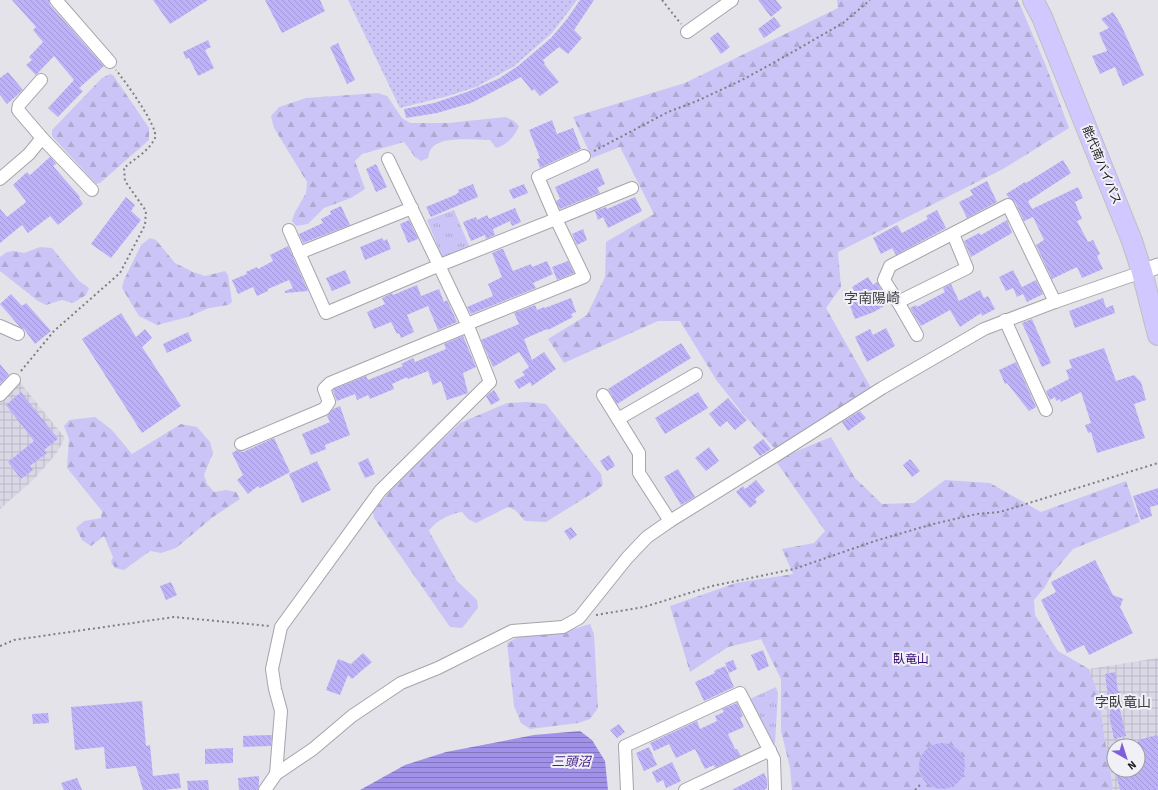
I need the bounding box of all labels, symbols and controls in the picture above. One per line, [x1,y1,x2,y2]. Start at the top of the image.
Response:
street label: 能代南バイパス [1078,123,1125,207]
district label: 字南陽崎 [844,289,900,309]
park label: 臥竜山 [893,651,929,668]
district label: 字臥竜山 [1095,693,1151,713]
north arrow [1106,738,1146,778]
water label: 三頭沼 [551,753,592,771]
text: N [1124,757,1140,774]

